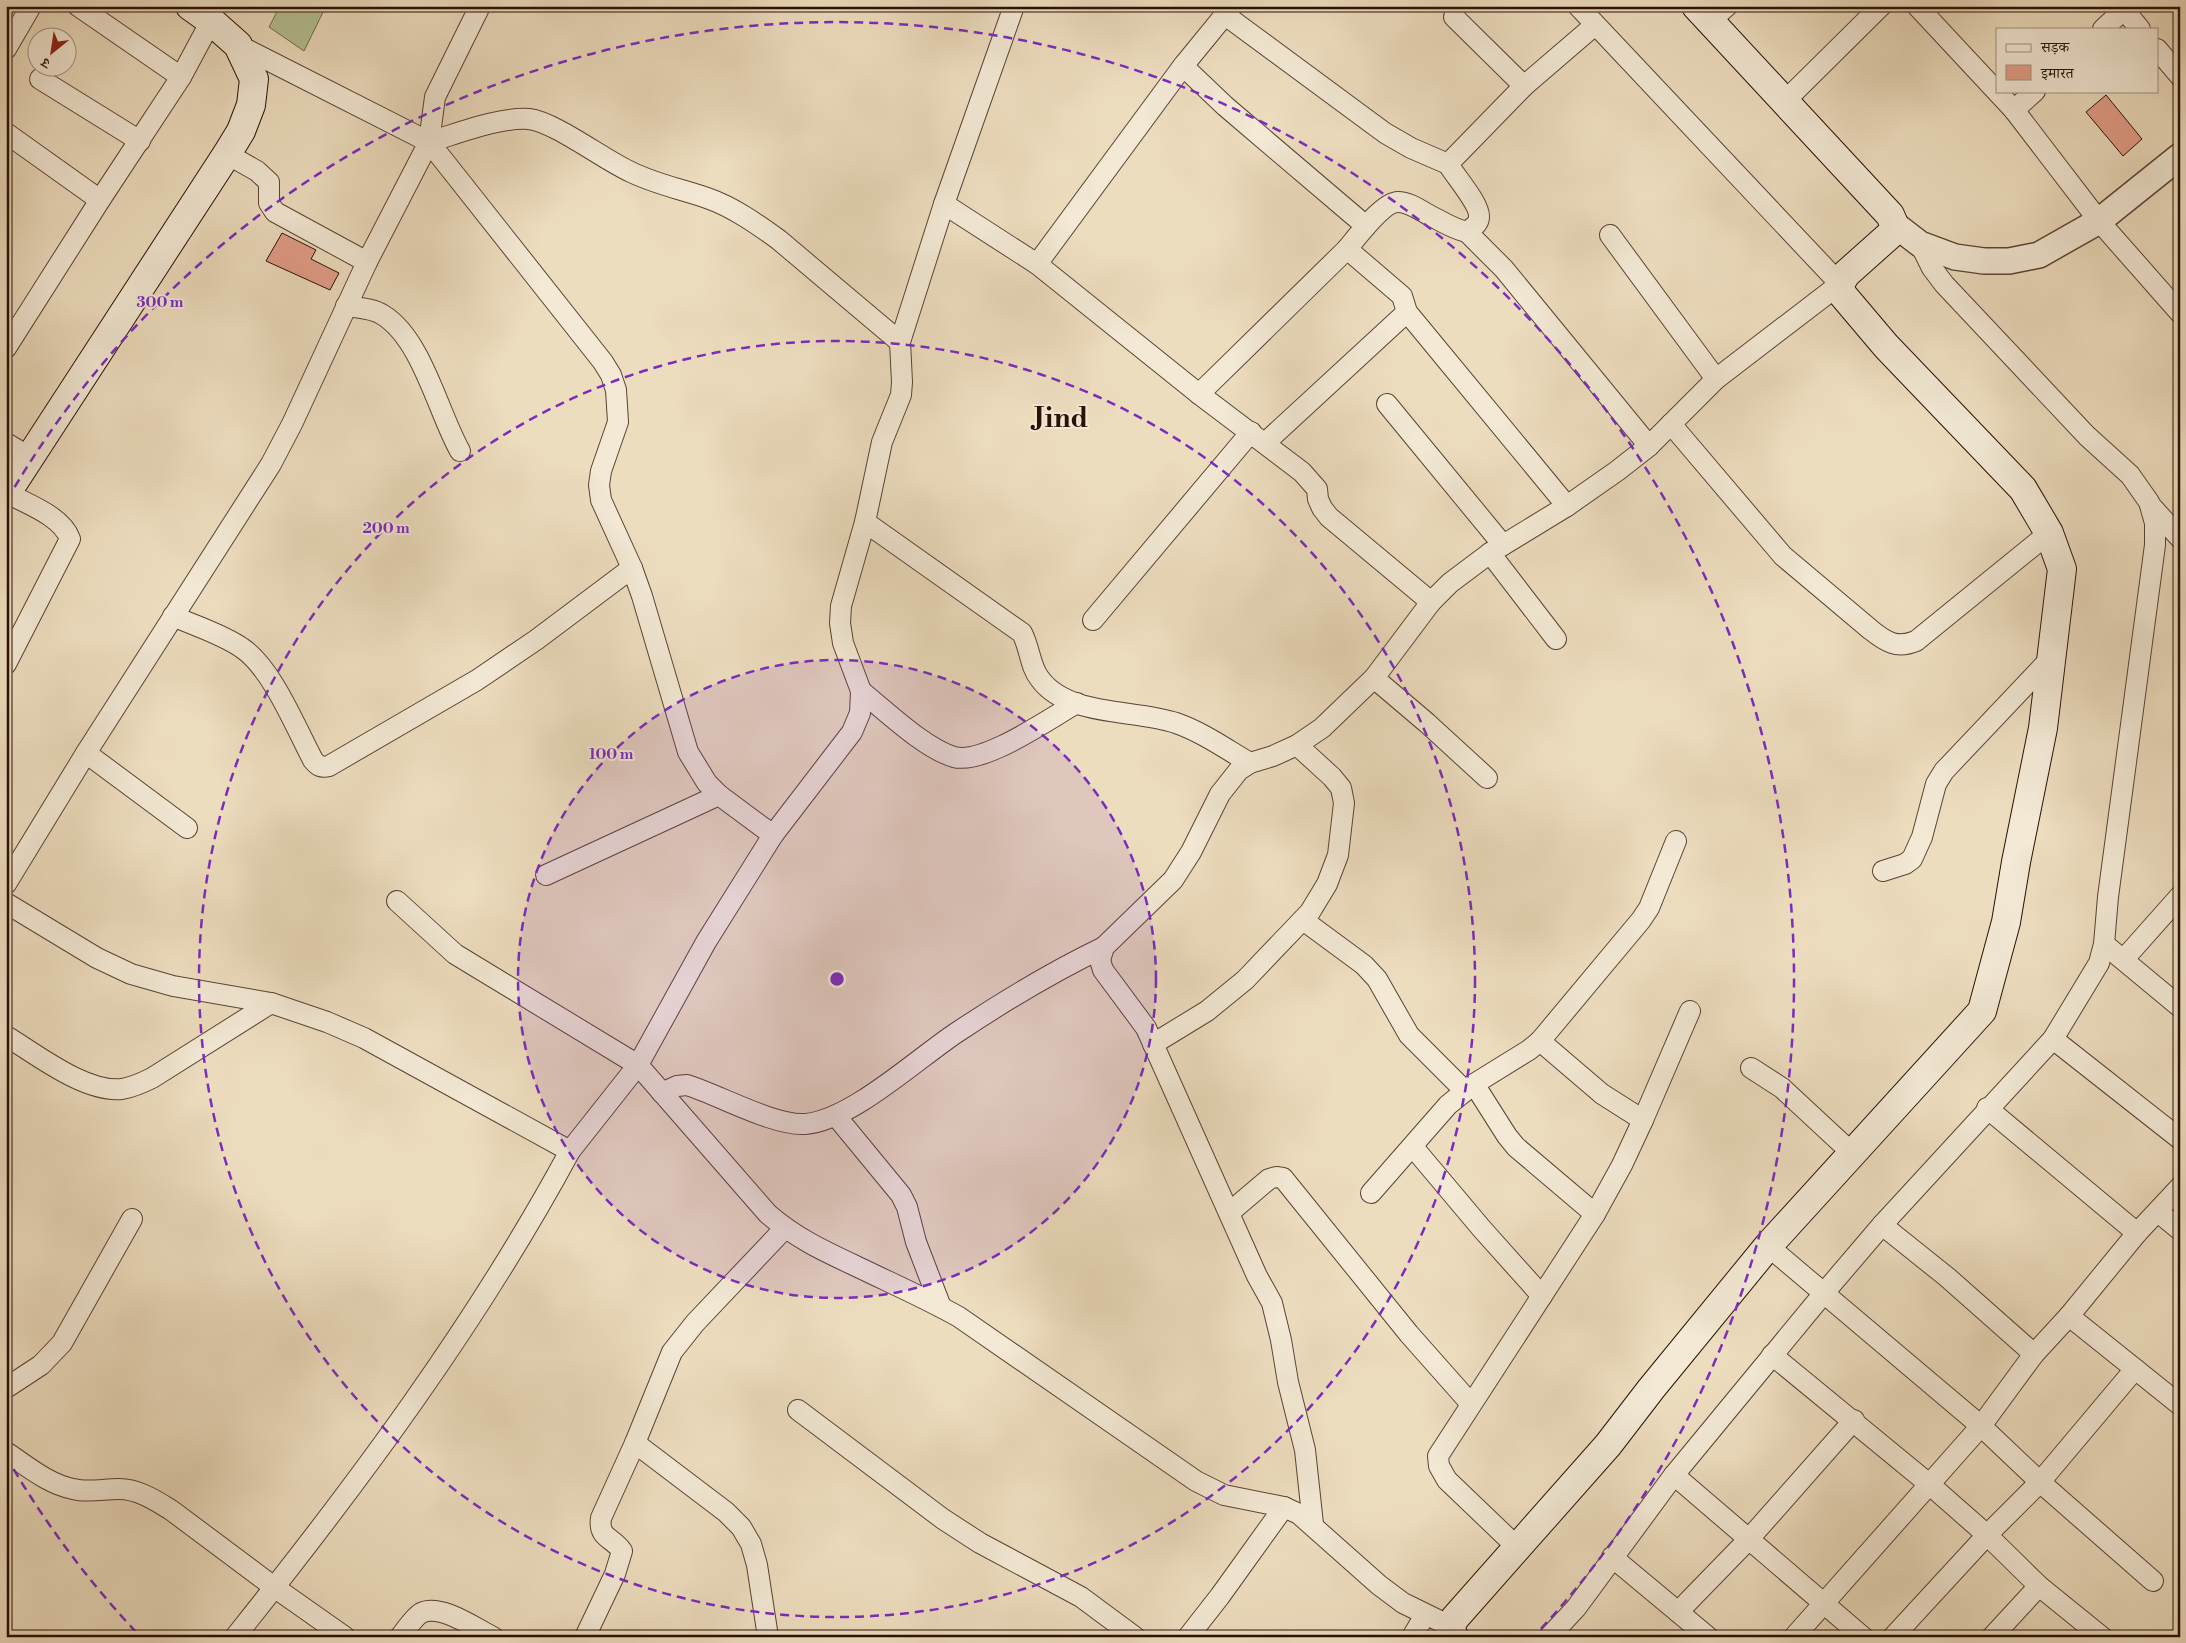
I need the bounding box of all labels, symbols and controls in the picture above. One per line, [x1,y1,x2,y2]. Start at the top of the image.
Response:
north arrow [28,28,78,78]
legend [1996,28,2158,92]
text: सड़क [2040,38,2070,57]
text: उ [38,52,54,72]
text: इमारत [2040,64,2075,83]
text: 300 m [137,293,184,312]
district label: Jind [1030,401,1089,436]
text: 200 m [362,519,410,538]
text: 100 m [589,745,634,764]
centre of rings [828,970,846,988]

